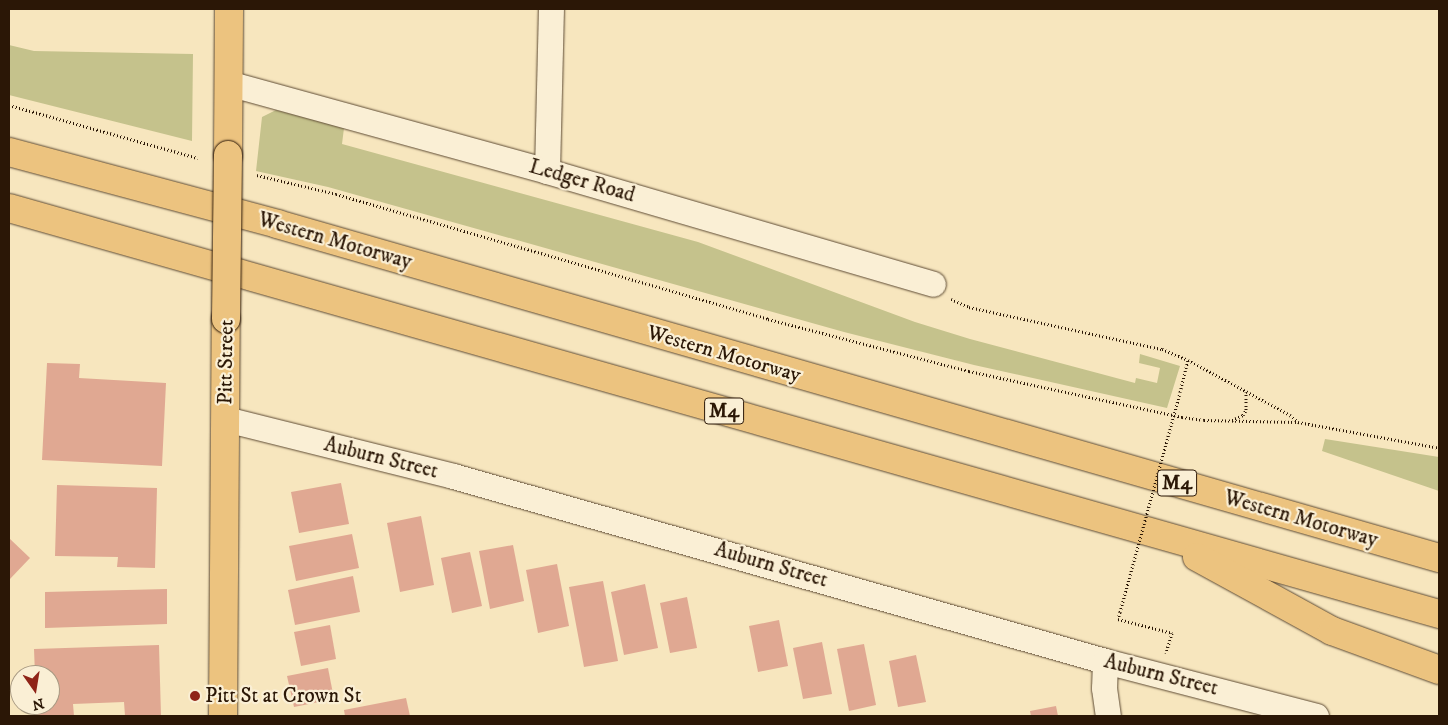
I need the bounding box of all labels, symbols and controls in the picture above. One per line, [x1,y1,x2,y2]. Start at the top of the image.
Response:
street label: Ledger Road [526,154,638,208]
street label: Western Motorway [255,207,415,275]
street label: Pitt Street [213,319,239,405]
street label: Western Motorway [644,320,804,388]
road number: M4 [704,394,744,428]
street label: Auburn Street [321,432,441,484]
road number: M4 [1157,466,1197,500]
street label: Western Motorway [1221,485,1381,553]
street label: Auburn Street [712,537,830,593]
street label: Auburn Street [1101,649,1221,701]
north arrow [10,665,60,715]
place label: Pitt St at Crown St [205,683,361,709]
marker: Pitt St at Crown St [189,690,201,702]
text: N [31,694,46,714]

